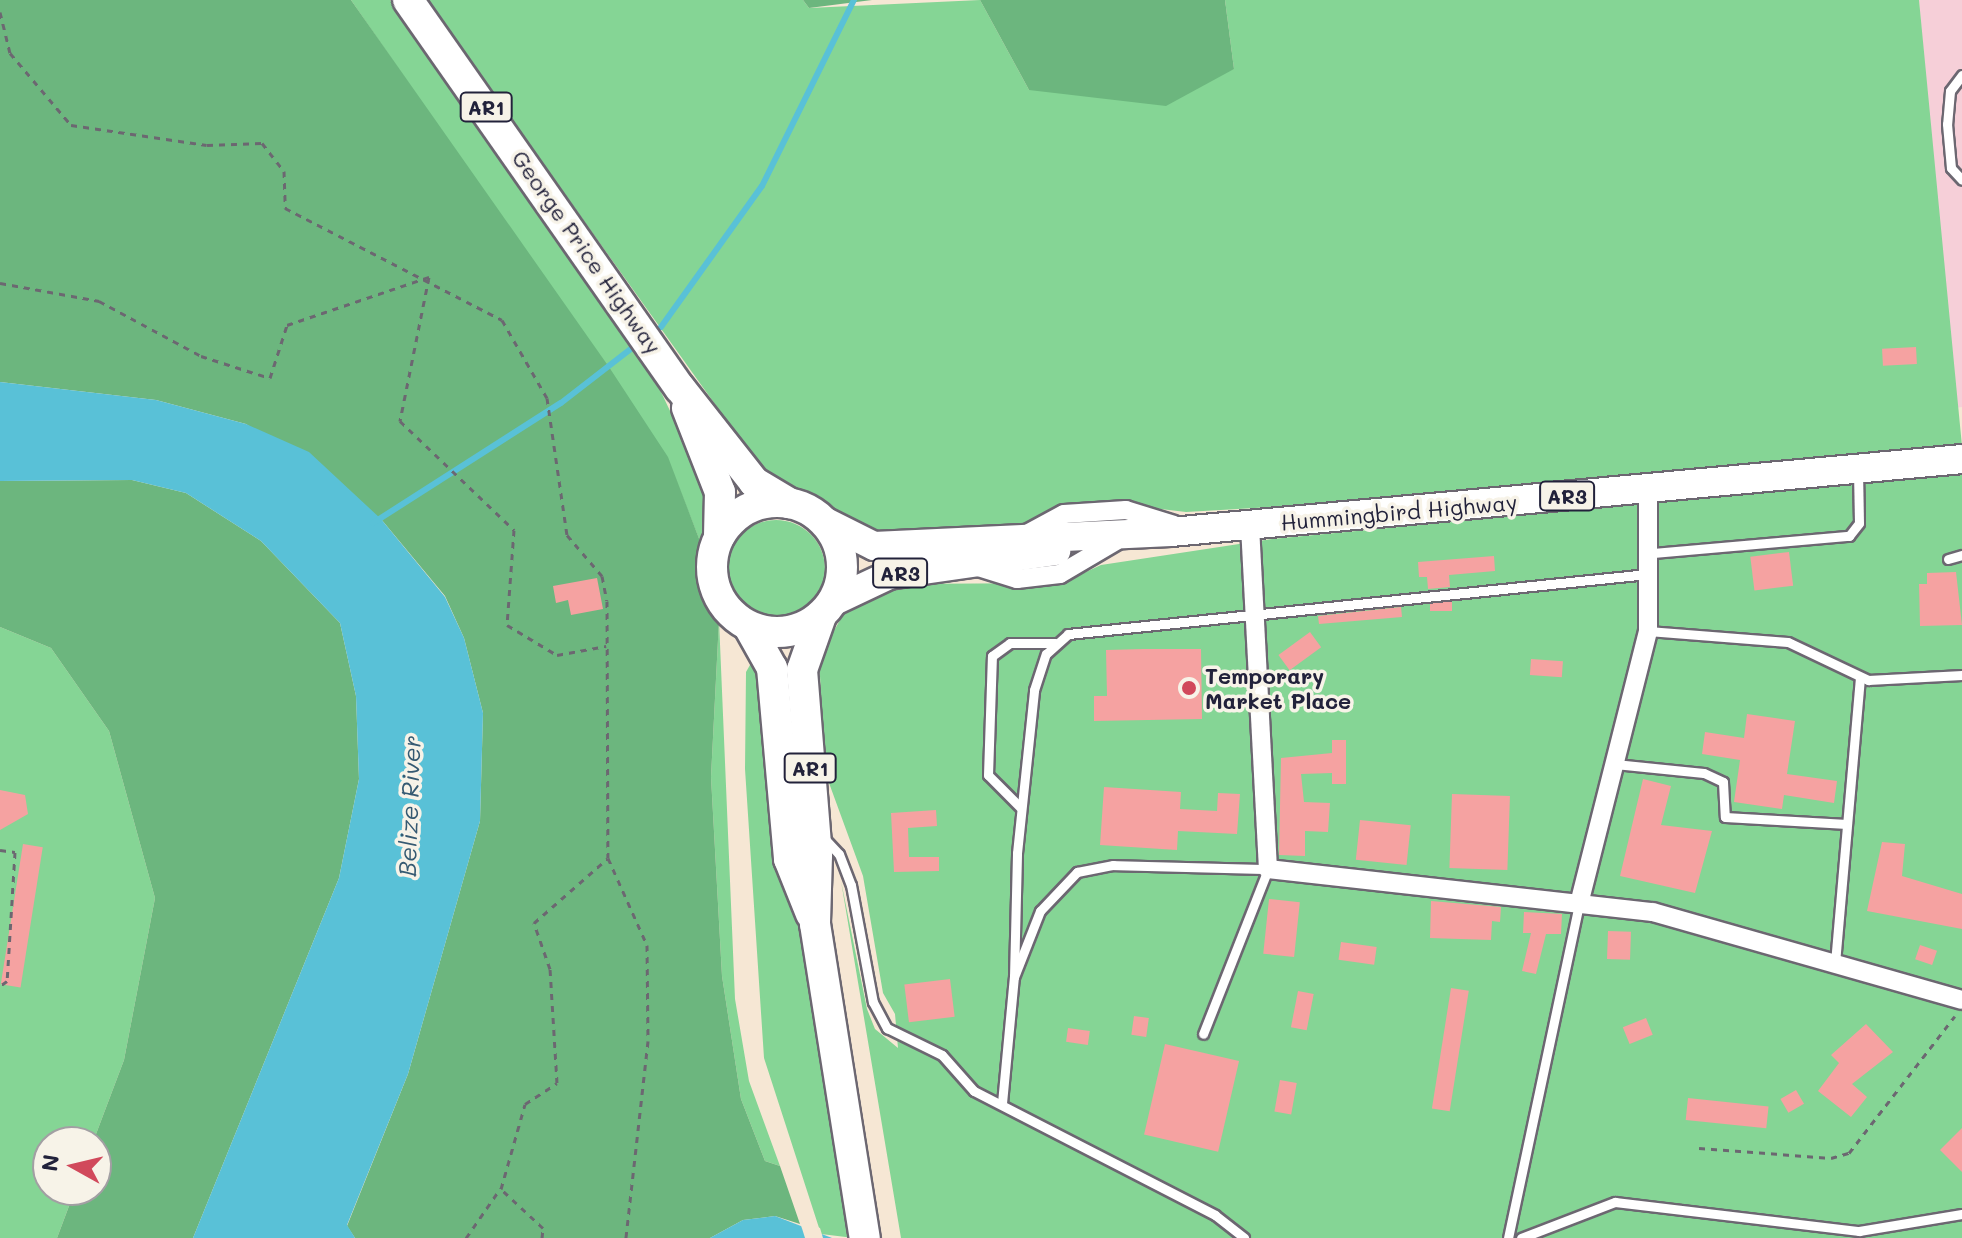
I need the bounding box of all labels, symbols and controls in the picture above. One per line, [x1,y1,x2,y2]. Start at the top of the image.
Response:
road number: AR1 [458,91,514,123]
street label: George Price Highway [507,145,667,359]
road number: AR3 [1539,480,1595,512]
street label: Hummingbird Highway [1280,489,1518,535]
road number: AR3 [872,557,928,589]
place label: Temporary Market Place [1205,662,1351,714]
marker: Temporary Market Place [1180,679,1198,697]
water label: Belize River [392,735,426,877]
road number: AR1 [782,752,838,784]
north arrow [32,1126,112,1206]
text: N [34,1153,65,1173]

